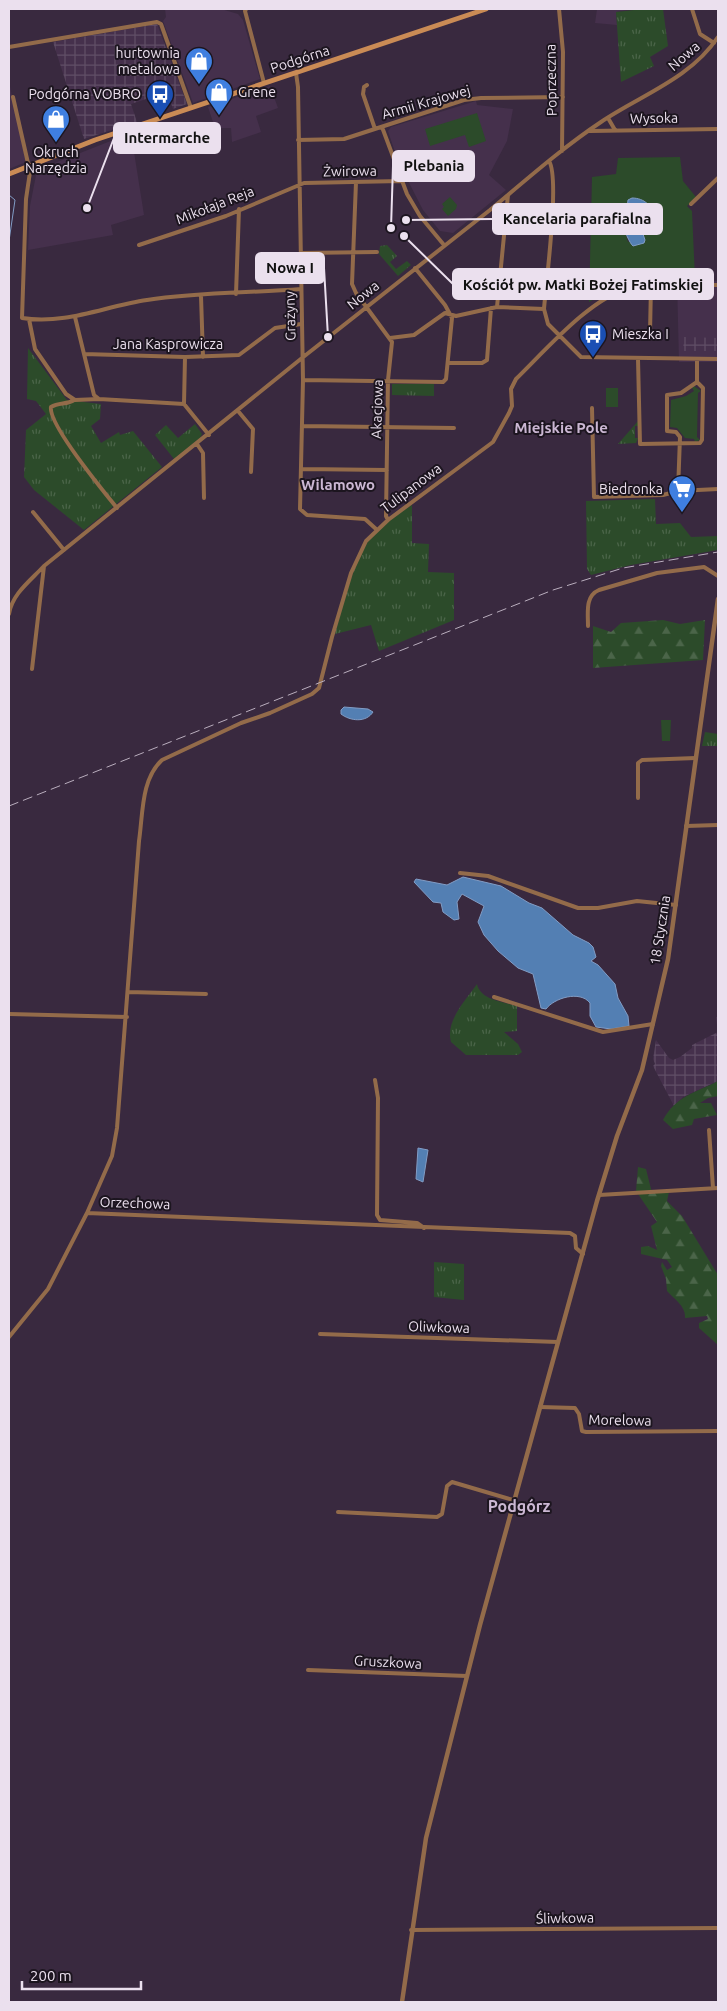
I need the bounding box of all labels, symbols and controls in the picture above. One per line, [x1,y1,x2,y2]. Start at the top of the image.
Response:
street label: Nowa [665,38,703,74]
street label: Podgórna [268,42,332,76]
street label: Poprzeczna [542,44,560,116]
place label: hurtownia metalowa [116,45,180,77]
shop icon: hurtownia metalowa [184,46,214,85]
shop icon: Grene [204,77,234,116]
bus stop icon: Podgórna VOBRO [145,79,175,118]
street label: Armii Krajowej [380,82,472,122]
place label: Grene [238,84,276,100]
place label: Podgórna VOBRO [28,86,141,102]
shop icon: Okruch Narzędzia [41,104,71,143]
street label: Wysoka [630,110,678,126]
callout: Intermarche [114,123,220,153]
text: Intermarche [124,129,210,146]
place label: Okruch Narzędzia [25,144,87,176]
callout: Plebania [393,151,474,181]
text: Plebania [404,157,464,174]
street label: Żwirowa [323,163,377,179]
street label: Mikołaja Reja [174,183,256,227]
callout: Kancelaria parafialna [493,204,662,234]
text: Kancelaria parafialna [503,210,651,227]
callout: Nowa I [256,253,324,283]
text: Nowa I [266,259,314,276]
callout: Kościół pw. Matki Bożej Fatimskiej [453,269,713,299]
text: Kościół pw. Matki Bożej Fatimskiej [463,276,703,293]
street label: Nowa [344,277,382,313]
street label: Grażyny [282,291,298,341]
bus stop icon: Mieszka I [578,319,608,358]
place label: Mieszka I [612,326,669,342]
street label: Jana Kasprowicza [113,336,223,352]
street label: Akacjowa [368,379,386,439]
district label: Miejskie Pole [514,419,608,436]
street label: Tulipanowa [377,460,445,516]
supermarket icon: Biedronka [667,474,697,513]
district label: Wilamowo [301,476,375,493]
place label: Biedronka [599,481,663,497]
street label: 18 Stycznia [647,894,673,966]
street label: Orzechowa [99,1194,171,1212]
street label: Oliwkowa [408,1318,470,1336]
street label: Morelowa [588,1411,652,1429]
district label: Podgórz [488,1497,551,1515]
street label: Gruszkowa [354,1652,422,1672]
street label: Śliwkowa [536,1908,594,1927]
scale bar [22,1958,141,1990]
text: 200 m [30,1967,72,1984]

